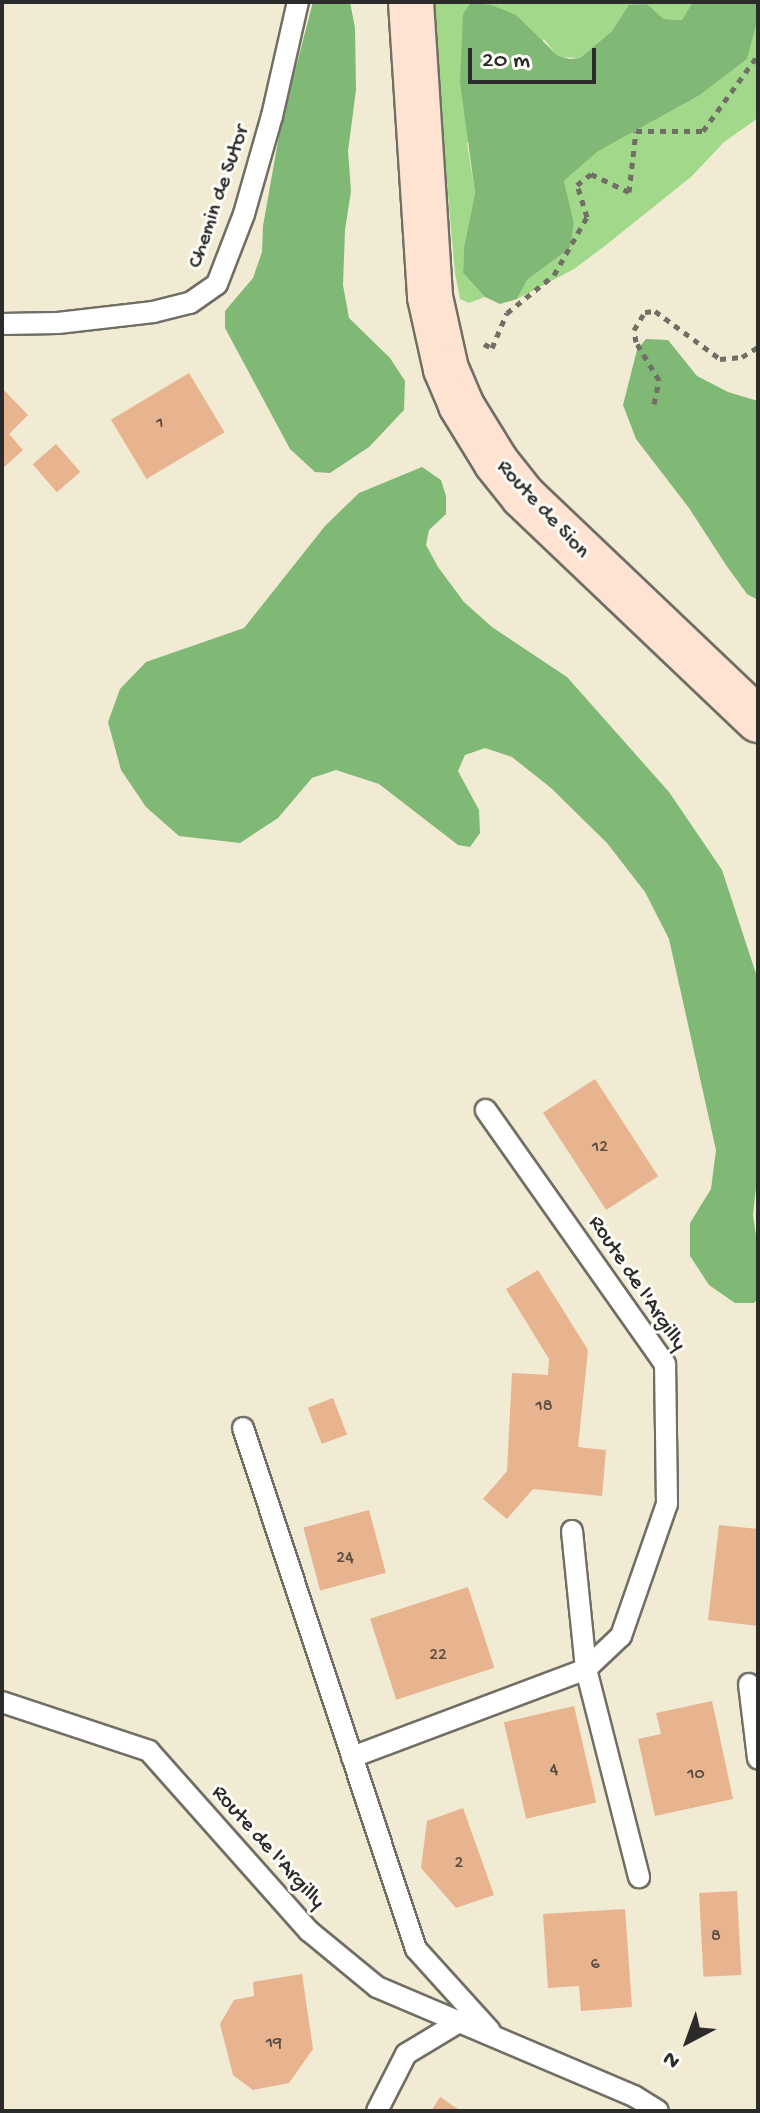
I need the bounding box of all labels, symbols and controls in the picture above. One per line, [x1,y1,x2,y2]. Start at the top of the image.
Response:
scale bar [472,32,600,82]
text: 20 m [482,47,530,76]
street label: Chemin de Sutor [183,122,257,272]
house number: 1 [156,413,164,435]
street label: Route de Sion [490,455,594,565]
house number: 12 [592,1137,608,1159]
street label: Route de l'Argilly [581,1211,691,1357]
house number: 18 [535,1396,553,1418]
house number: 24 [336,1548,354,1570]
house number: 22 [429,1645,447,1667]
house number: 4 [550,1760,558,1782]
house number: 10 [687,1764,705,1786]
street label: Route de l'Argilly [205,1781,329,1915]
house number: 2 [455,1853,463,1875]
house number: 8 [711,1926,721,1948]
house number: 6 [590,1954,600,1976]
north arrow [648,2001,728,2081]
house number: 19 [266,2033,282,2055]
text: N [658,2045,686,2074]

